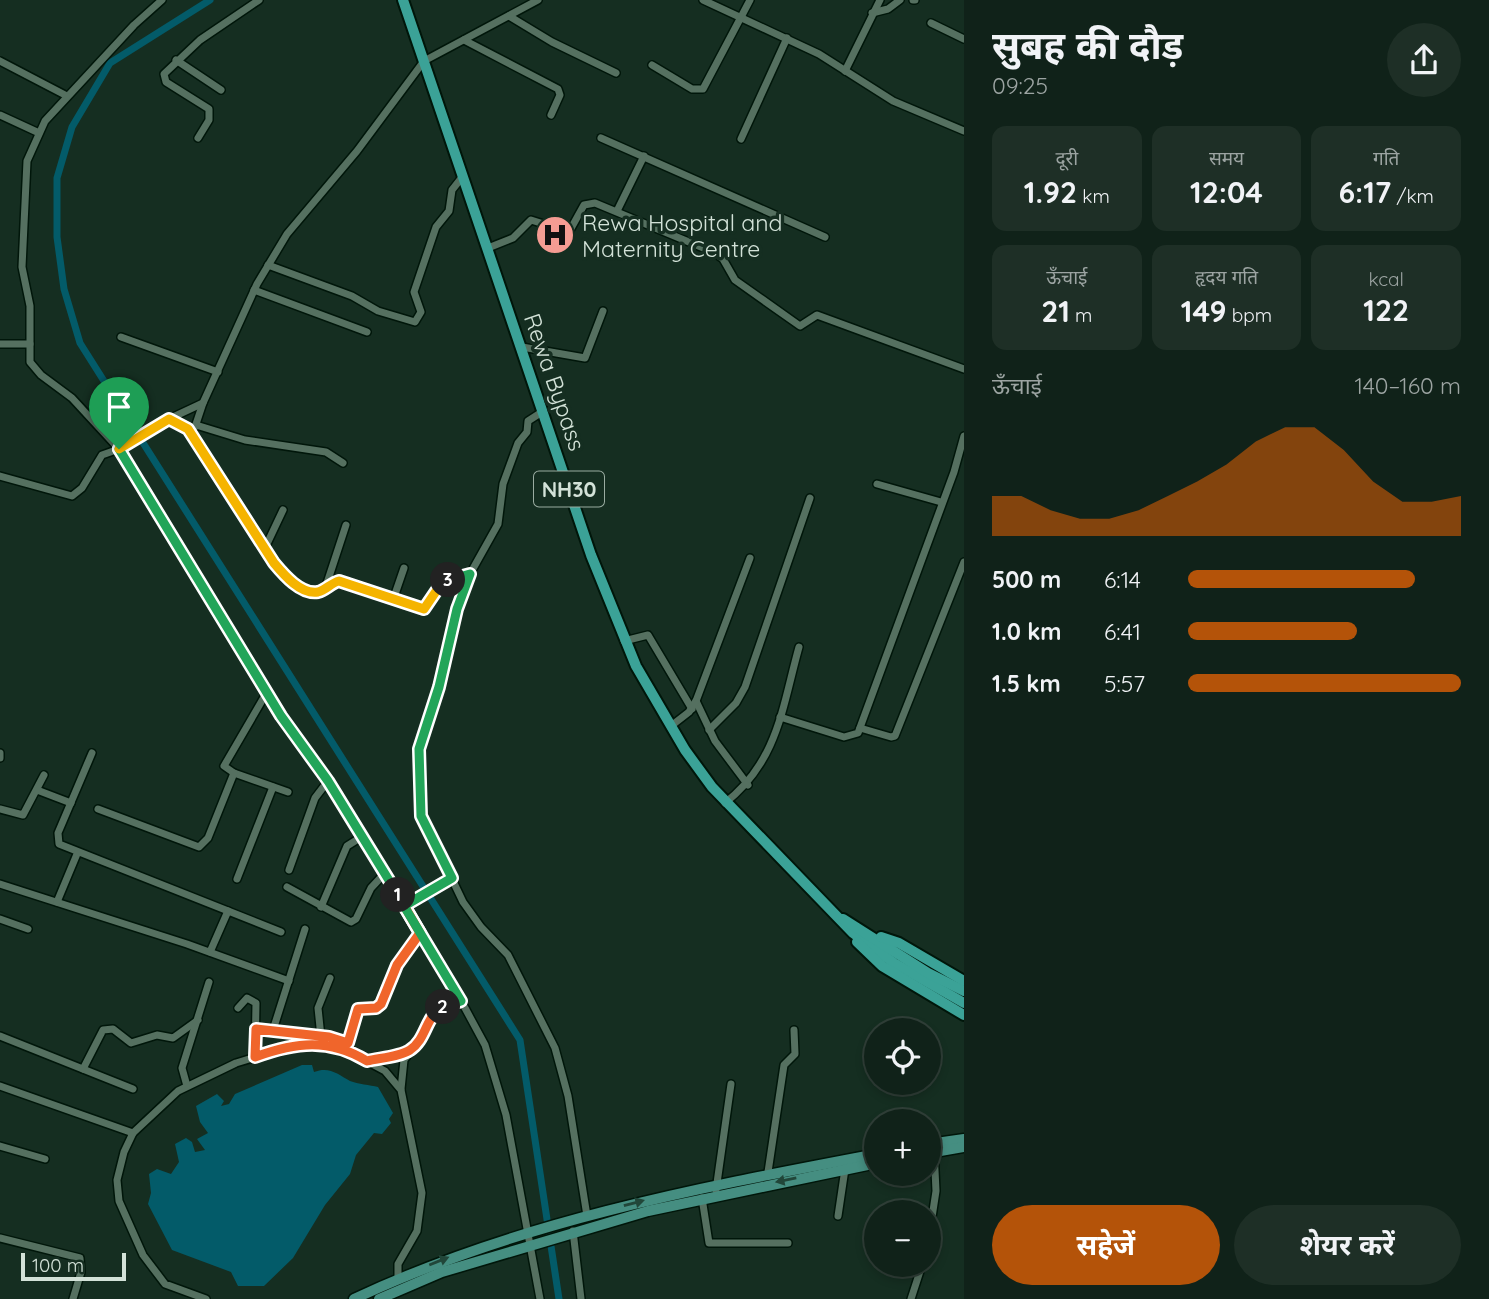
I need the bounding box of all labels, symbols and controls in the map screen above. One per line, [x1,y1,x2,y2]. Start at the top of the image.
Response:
text: सुबह की दौड़ [992,21,1183,69]
button: share [1387,23,1461,97]
text: 09:25 [992,71,1048,100]
text: दूरी [1055,146,1078,170]
text: समय [1209,146,1244,170]
text: गति [1373,146,1399,170]
text: 1.92 [1024,173,1077,211]
text: 12:04 [1190,173,1263,211]
text: 6:17 [1338,173,1391,211]
text: km [1077,184,1110,208]
text: /km [1391,184,1434,208]
place label: Rewa Hospital and Maternity Centre [582,208,782,263]
hospital icon: Rewa Hospital and Maternity Centre [534,214,576,256]
text: ऊँचाई [1046,265,1087,289]
text: हृदय गति [1195,265,1258,289]
text: kcal [1368,267,1404,291]
text: 122 [1363,291,1409,329]
text: 21 [1041,292,1070,330]
text: 149 [1181,292,1227,330]
text: m [1070,303,1092,327]
text: bpm [1227,303,1272,327]
street label: Rewa Bypass [518,309,592,455]
text: ऊँचाई [992,371,1042,400]
text: 140–160 m [1355,371,1461,400]
pin [89,377,149,449]
icon: arrive [100,388,138,426]
road number: NH30 [534,472,604,506]
pin: 3 [430,562,466,598]
text: 500 m [992,565,1061,594]
text: 6:14 [1104,565,1141,594]
text: 3 [442,567,453,591]
text: 1.0 km [992,617,1062,646]
text: 6:41 [1104,617,1141,646]
text: 1.5 km [992,669,1061,698]
text: 5:57 [1104,669,1145,698]
pin: 1 [380,878,416,912]
text: 1 [394,882,401,906]
pin: 2 [426,990,460,1024]
text: 2 [437,994,448,1018]
map controls [864,1018,941,1277]
button: locate [864,1018,941,1095]
button: + [864,1109,941,1186]
one-way arrow [774,1175,796,1186]
one-way arrow [624,1198,645,1208]
button: − [864,1200,941,1277]
button: सहेजें [992,1205,1220,1285]
button: शेयर करें [1234,1205,1461,1285]
scale bar [21,1250,126,1282]
text: 100 m [32,1253,84,1277]
one-way arrow [428,1255,449,1266]

